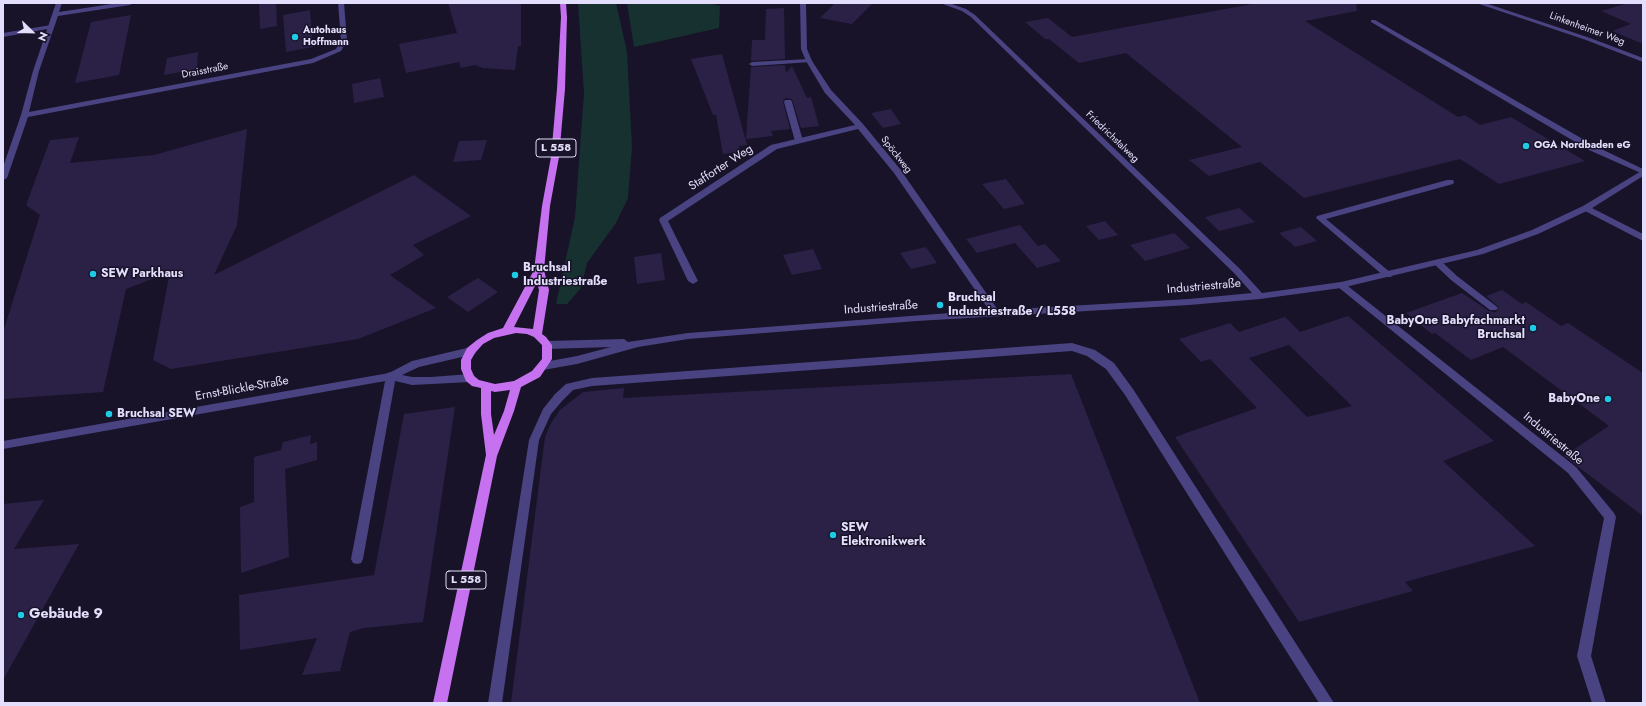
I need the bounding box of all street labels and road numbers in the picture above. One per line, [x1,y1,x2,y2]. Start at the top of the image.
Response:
street label: Linkenheimer Weg [1548,10,1626,48]
street label: Draisstraße [181,61,229,81]
street label: Friedrichstalweg [1083,109,1141,165]
street label: Spöckweg [878,134,914,176]
road number: L 558 [536,139,576,157]
street label: Stafforter Weg [686,142,756,194]
street label: Industriestraße [1166,277,1242,297]
street label: Industriestraße [844,298,918,318]
street label: Ernst-Blickle-Straße [194,374,290,404]
street label: Industriestraße [1520,410,1586,468]
road number: L 558 [446,571,486,589]

